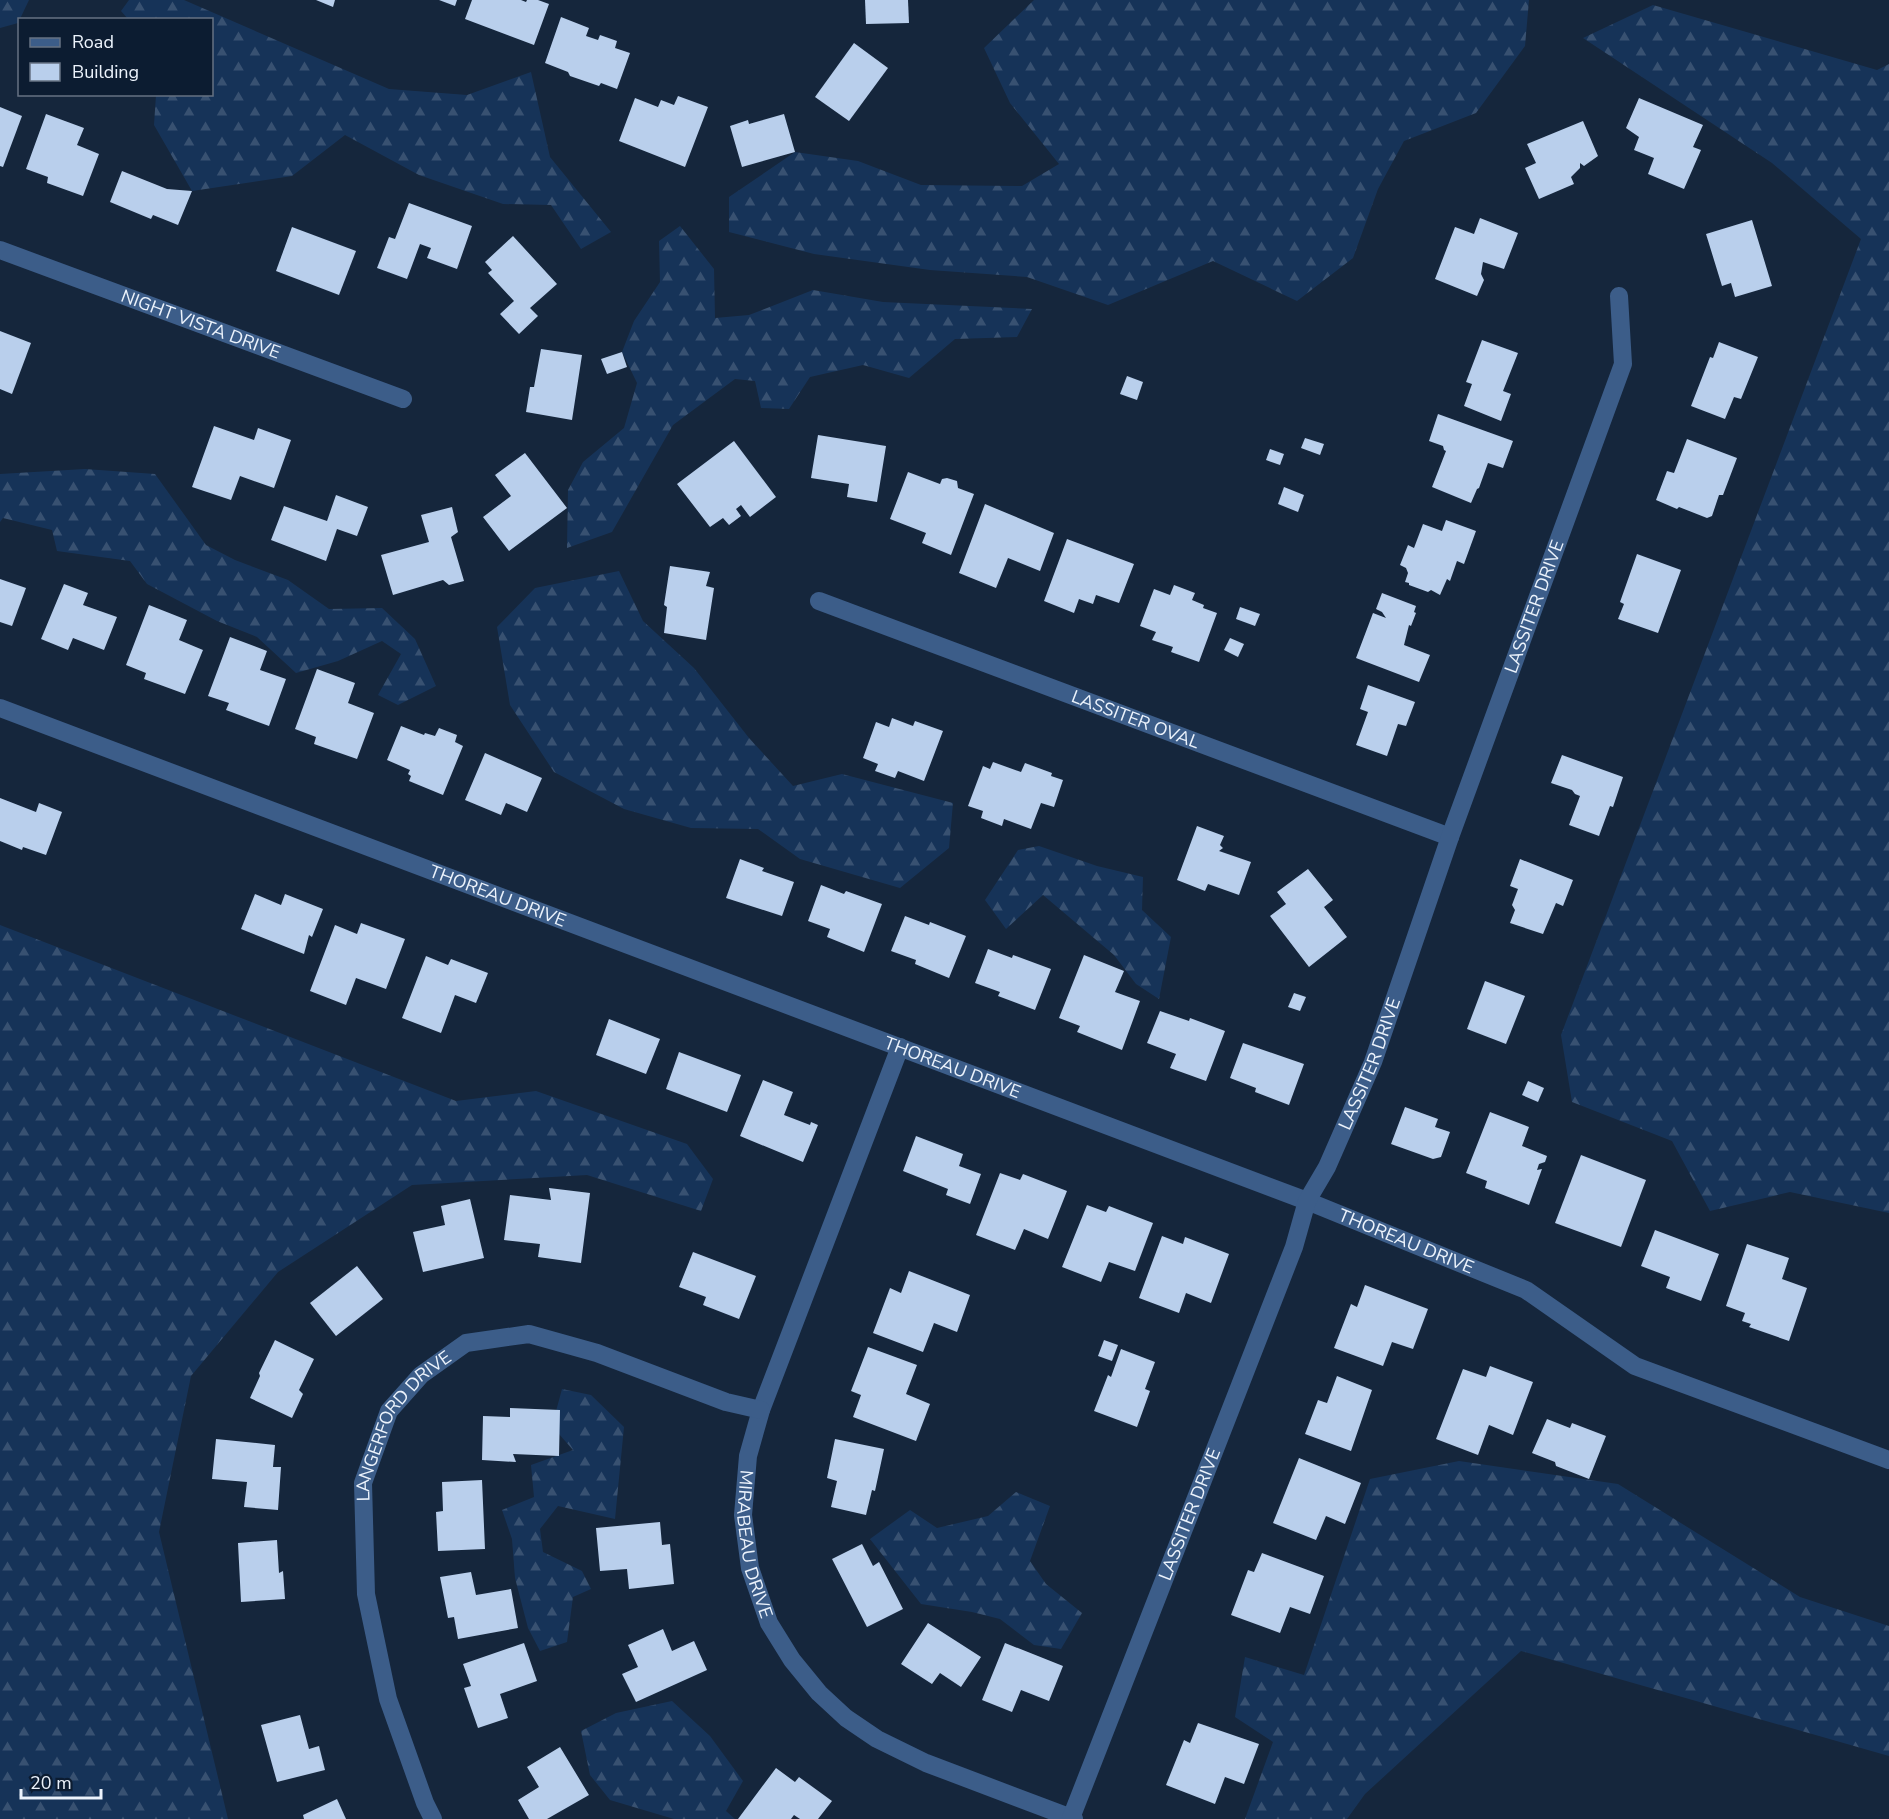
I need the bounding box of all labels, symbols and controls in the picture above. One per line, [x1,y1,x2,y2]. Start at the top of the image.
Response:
legend [18,18,213,96]
text: Road [72,30,114,54]
text: Building [72,60,139,84]
street label: NIGHT VISTA DRIVE [118,284,284,365]
street label: LASSITER DRIVE [1499,537,1570,677]
street label: LASSITER OVAL [1068,685,1203,754]
street label: THOREAU DRIVE [426,859,570,932]
street label: LASSITER DRIVE [1333,995,1406,1134]
street label: THOREAU DRIVE [881,1031,1024,1104]
street label: THOREAU DRIVE [1335,1203,1478,1280]
street label: LANGERFORD DRIVE [351,1345,456,1502]
street label: LASSITER DRIVE [1153,1445,1226,1584]
street label: MIRABEAU DRIVE [731,1469,778,1621]
scale bar [21,1762,100,1800]
text: 20 m [30,1771,72,1795]

